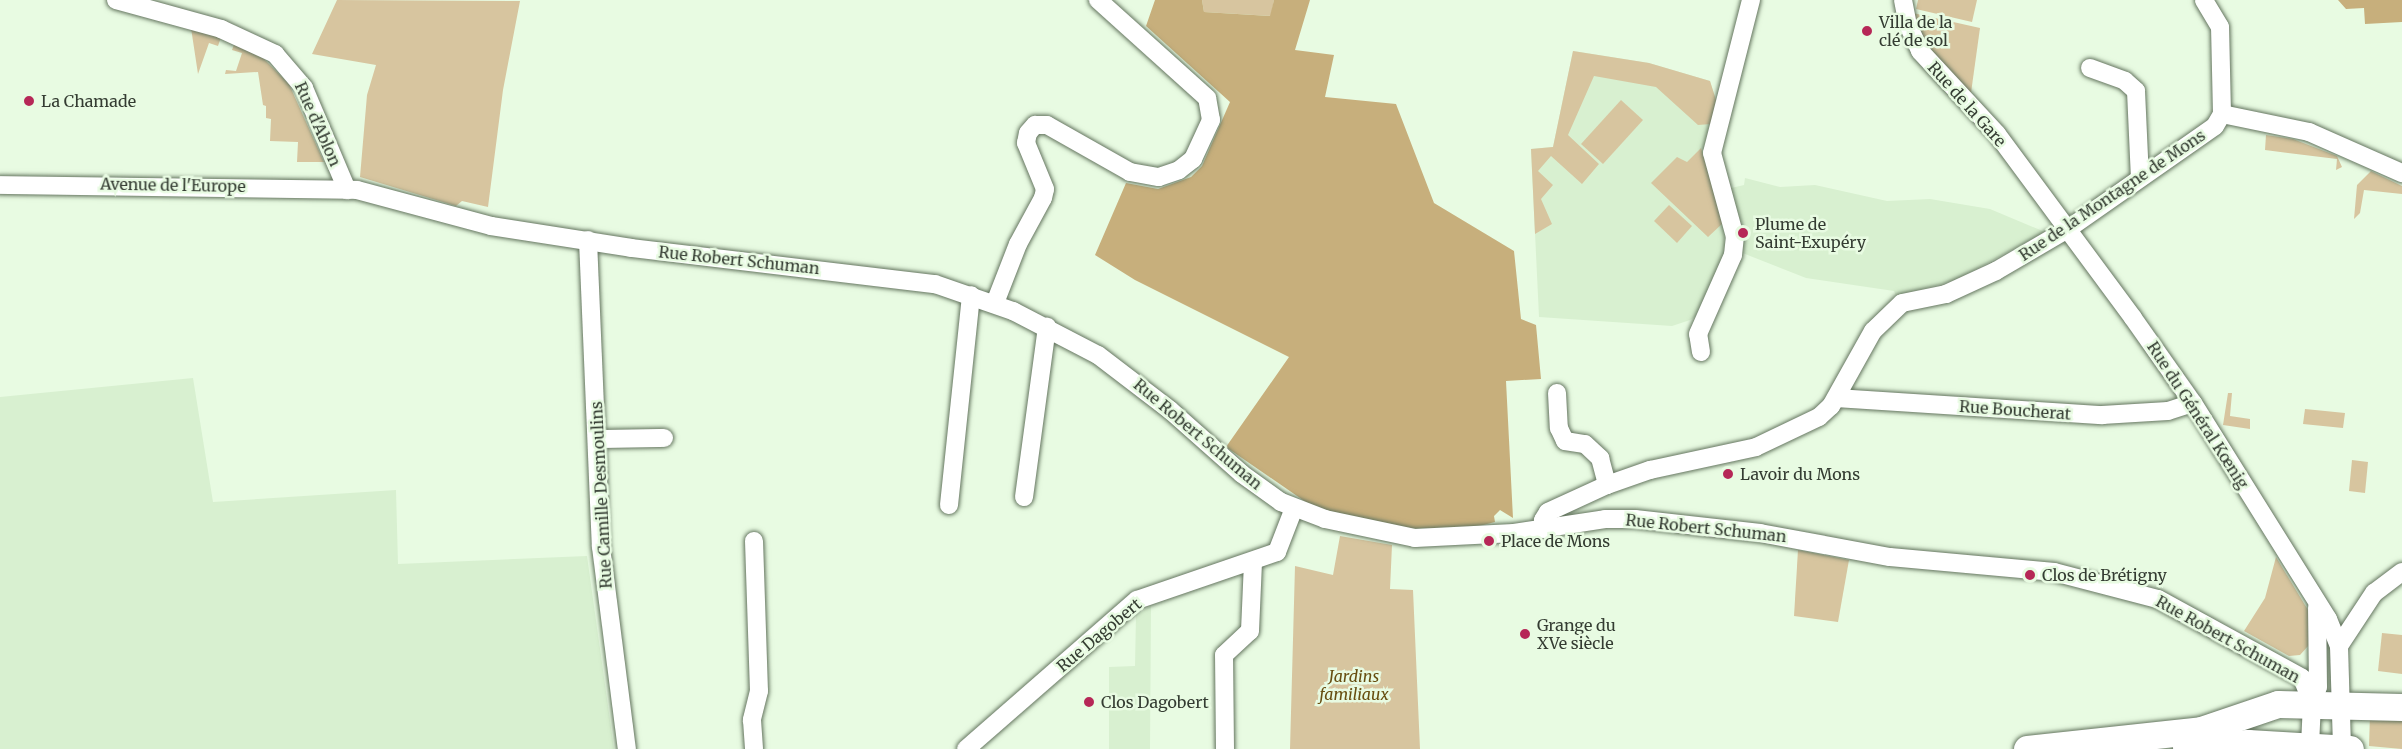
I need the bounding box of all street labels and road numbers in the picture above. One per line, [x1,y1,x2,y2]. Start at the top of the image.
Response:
street label: Rue de la Gare [1924,58,2010,150]
street label: Rue d'Ablon [291,79,345,169]
street label: Rue de la Montagne de Mons [2015,125,2209,265]
street label: Avenue de l'Europe [100,174,246,196]
street label: Rue Robert Schuman [658,242,820,278]
street label: Rue du Général Kœnig [2143,338,2253,492]
street label: Rue Robert Schuman [1130,375,1266,493]
street label: Rue Boucherat [1959,397,2071,423]
street label: Rue Camille Desmoulins [587,401,615,589]
street label: Rue Robert Schuman [1625,510,1787,546]
street label: Rue Robert Schuman [2153,591,2303,687]
street label: Rue Dagobert [1053,594,1145,676]

